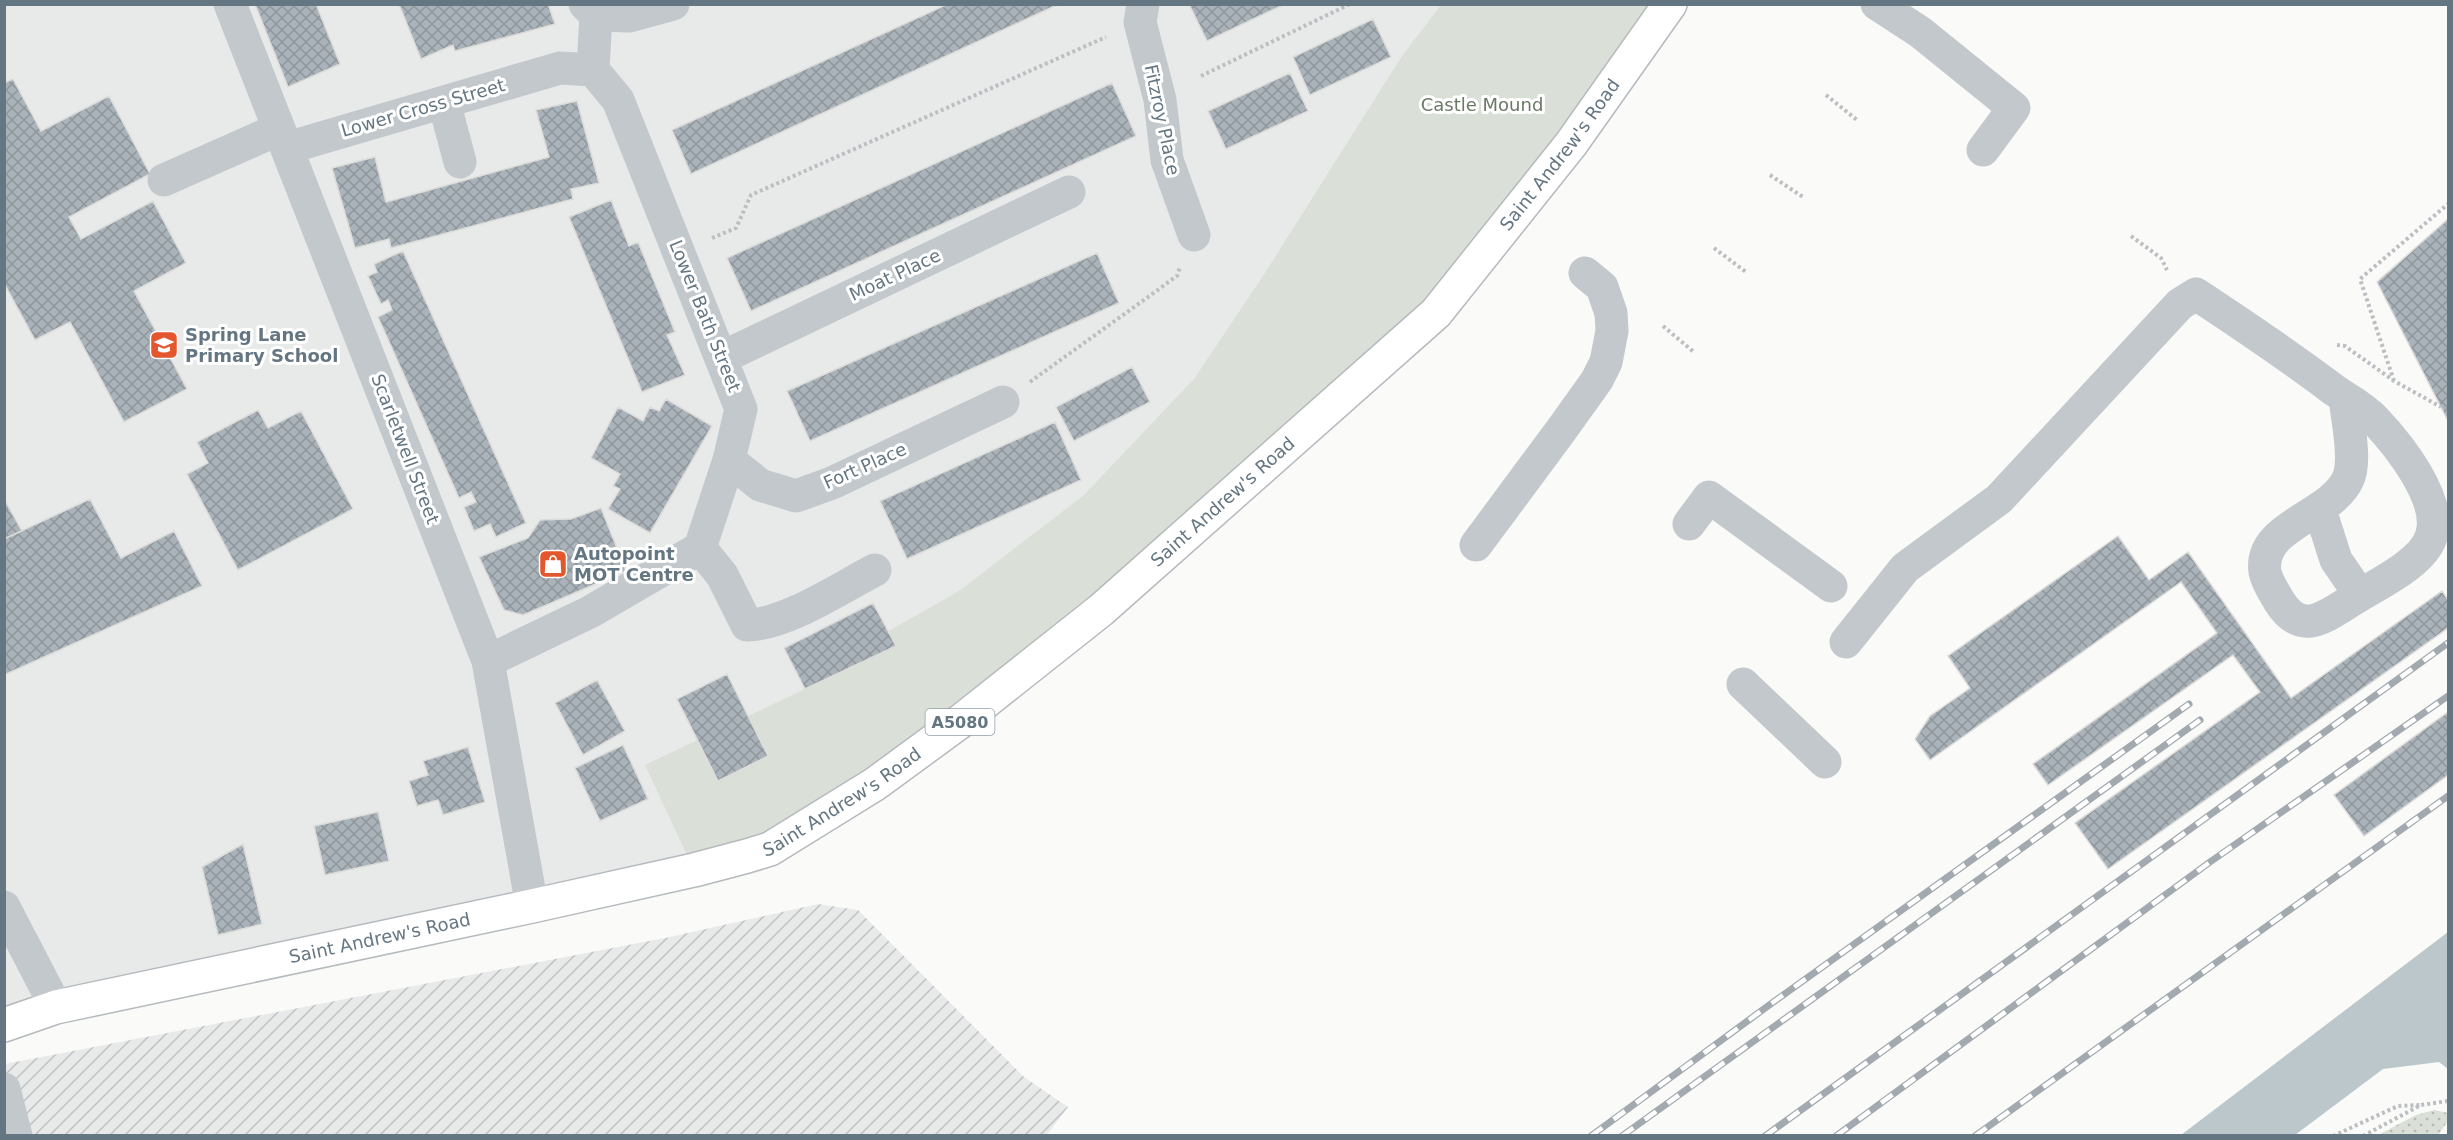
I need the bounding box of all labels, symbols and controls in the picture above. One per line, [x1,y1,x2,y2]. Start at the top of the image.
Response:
street label: Fitzroy Place [1140,63,1184,177]
street label: Lower Cross Street [339,74,507,141]
street label: Saint Andrew's Road [1495,75,1624,234]
park label: Castle Mound [1421,94,1543,115]
street label: Lower Bath Street [665,237,746,395]
street label: Moat Place [846,244,944,305]
place label: Spring Lane Primary School [185,324,338,366]
school or university icon: Spring Lane Primary School [148,329,180,361]
street label: Scarletwell Street [367,371,444,527]
street label: Saint Andrew's Road [1146,432,1299,571]
street label: Fort Place [820,438,910,493]
place label: Autopoint MOT Centre [574,543,694,585]
shop icon: Autopoint MOT Centre [537,548,569,580]
road number: A5080 [926,709,994,735]
street label: Saint Andrew's Road [760,743,925,861]
street label: Saint Andrew's Road [287,908,472,967]

